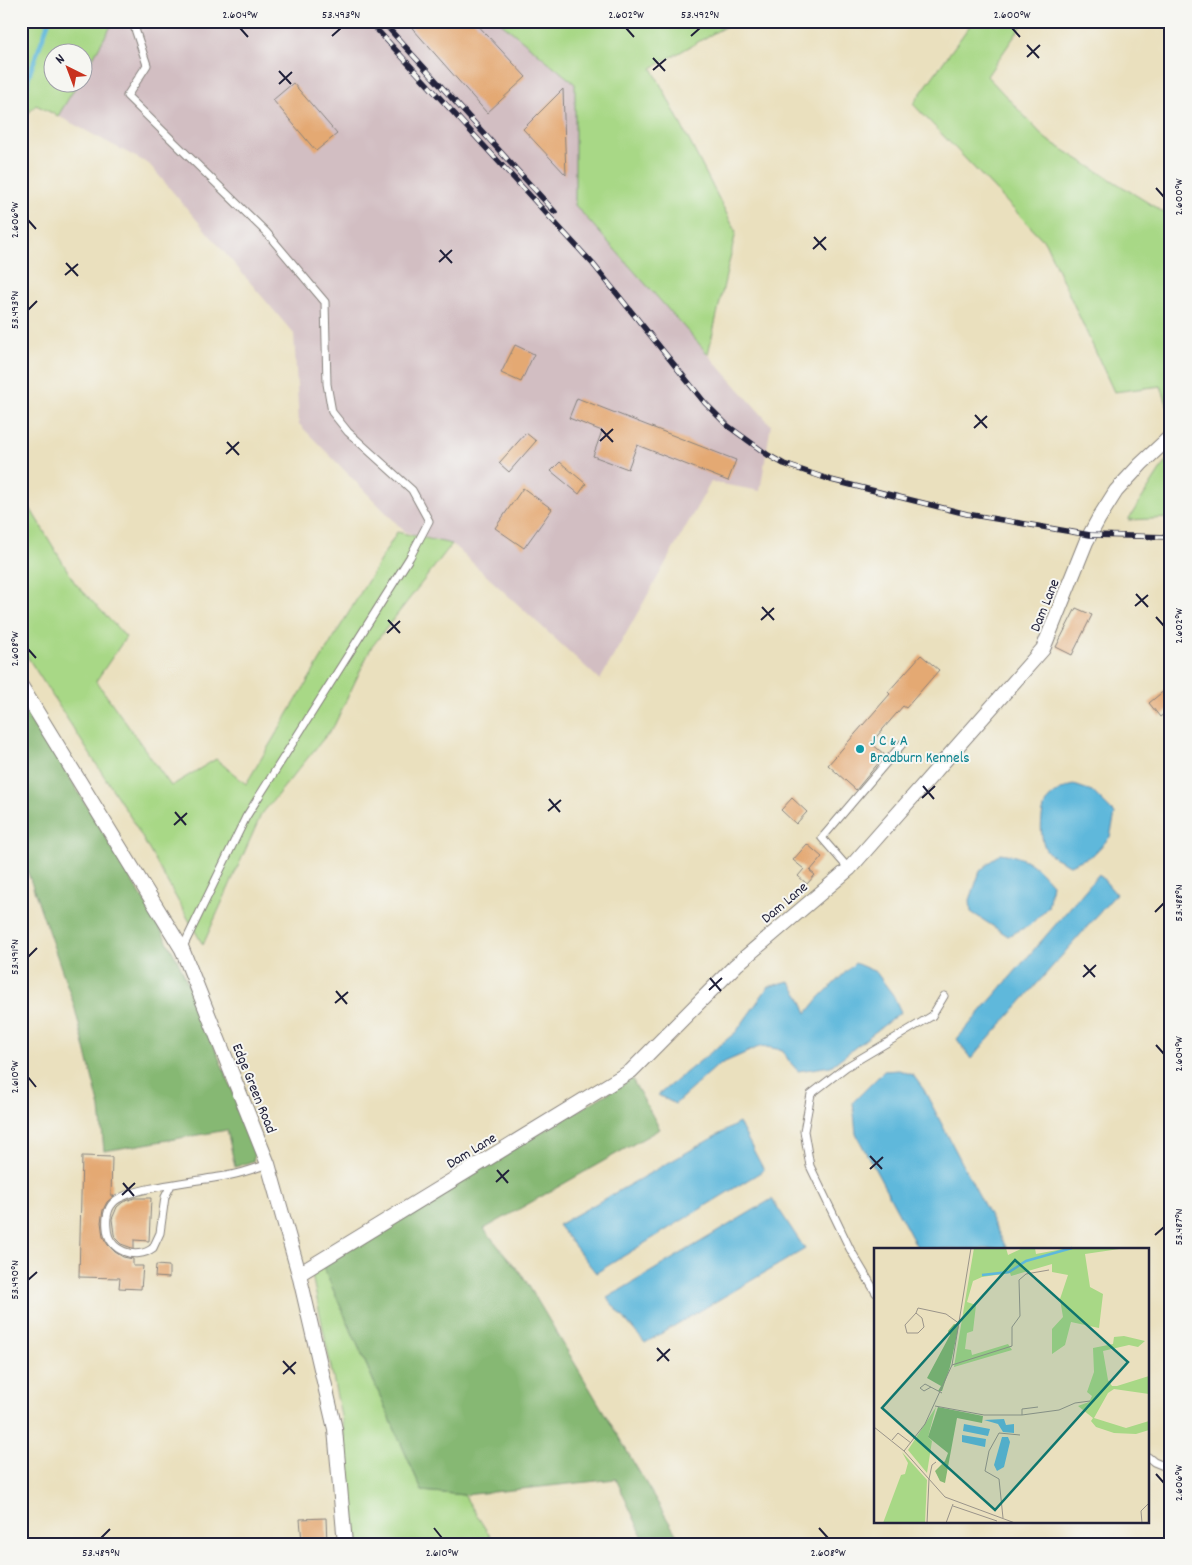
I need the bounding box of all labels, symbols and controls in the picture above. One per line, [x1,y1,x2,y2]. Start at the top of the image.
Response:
text: 2.604°W [222,7,258,24]
text: 53.493°N [322,7,360,24]
text: 2.602°W [608,7,644,24]
text: 53.492°N [681,7,719,24]
text: 2.600°W [994,7,1031,24]
north arrow [42,42,92,92]
text: N [51,50,70,70]
text: 2.600°W [1171,178,1188,215]
text: 2.606°W [7,202,24,238]
text: 53.493°N [7,291,24,329]
street label: Dam Lane [1025,576,1067,635]
text: 2.602°W [1171,608,1188,644]
text: 2.608°W [7,631,24,667]
place label: J C & A Bradburn Kennels [870,731,970,770]
marker: J C & A Bradburn Kennels [854,743,866,755]
street label: Dam Lane [757,877,814,930]
text: 53.488°N [1171,884,1188,922]
text: 53.491°N [7,939,24,975]
text: 2.604°W [1171,1036,1188,1072]
street label: Edge Green Road [225,1040,281,1137]
text: 2.610°W [7,1060,24,1094]
street label: Dam Lane [443,1128,502,1175]
text: 53.487°N [1171,1208,1188,1246]
inset map [874,1248,1150,1522]
text: 53.490°N [7,1260,24,1300]
text: 2.606°W [1171,1465,1188,1501]
text: 53.489°N [82,1545,120,1562]
text: 2.610°W [425,1545,459,1562]
text: 2.608°W [810,1545,846,1562]

